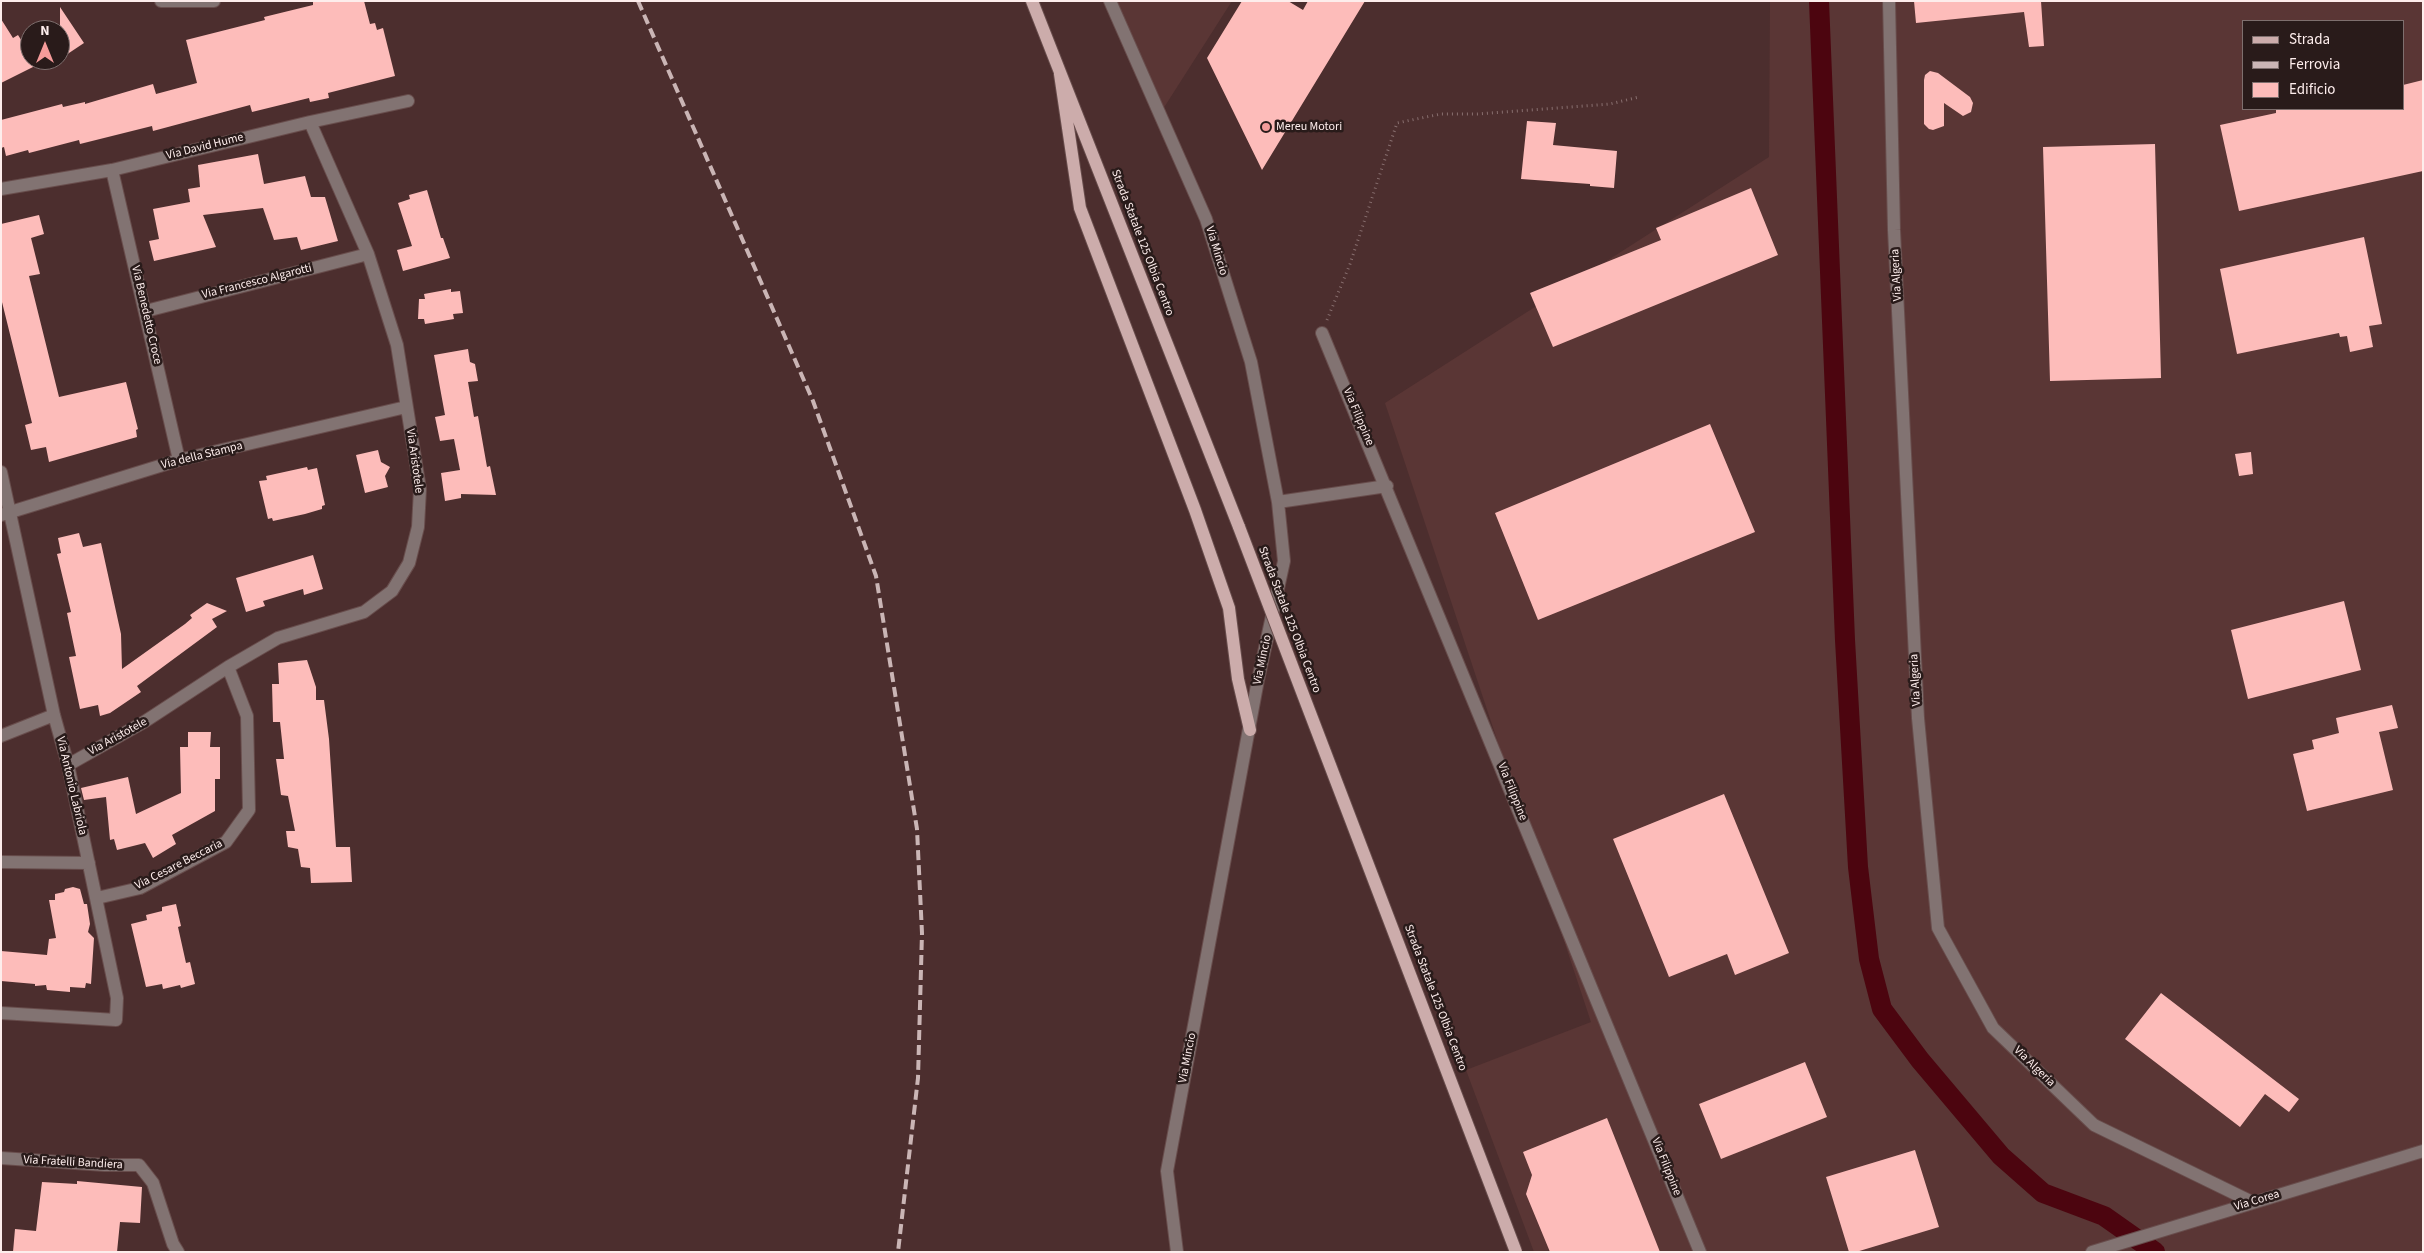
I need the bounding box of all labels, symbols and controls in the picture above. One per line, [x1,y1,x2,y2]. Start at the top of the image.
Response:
north arrow [20,20,70,70]
legend [2242,20,2404,110]
text: N [40,21,50,41]
text: Strada [2289,29,2330,50]
text: Ferrovia [2289,54,2340,75]
text: Edificio [2289,79,2336,100]
place label: Mereu Motori [1276,120,1342,134]
marker: Mereu Motori [1260,121,1272,133]
street label: Via David Hume [165,130,245,164]
street label: Strada Statale 125 Olbia Centro [1107,168,1177,318]
street label: Via Mincio [1202,225,1230,277]
street label: Via Algeria [1888,249,1906,301]
street label: Via Francesco Algarotti [201,261,313,303]
street label: Via Benedetto Croce [128,264,164,366]
street label: Via Filippine [1339,386,1377,448]
street label: Via Aristotele [402,428,426,494]
street label: Via della Stampa [160,439,244,473]
street label: Strada Statale 125 Olbia Centro [1254,545,1324,695]
street label: Via Mincio [1251,634,1275,686]
street label: Via Algeria [1907,654,1925,706]
street label: Via Aristotele [86,715,150,759]
street label: Via Antonio Labriola [53,735,89,837]
street label: Via Filippine [1494,761,1530,823]
street label: Via Cesare Beccaria [133,837,225,893]
street label: Strada Statale 125 Olbia Centro [1400,923,1470,1073]
street label: Via Mincio [1176,1032,1200,1084]
street label: Via Algeria [2010,1044,2058,1090]
street label: Via Filippine [1648,1136,1684,1198]
street label: Via Fratelli Bandiera [23,1153,123,1173]
street label: Via Corea [2233,1187,2281,1215]

